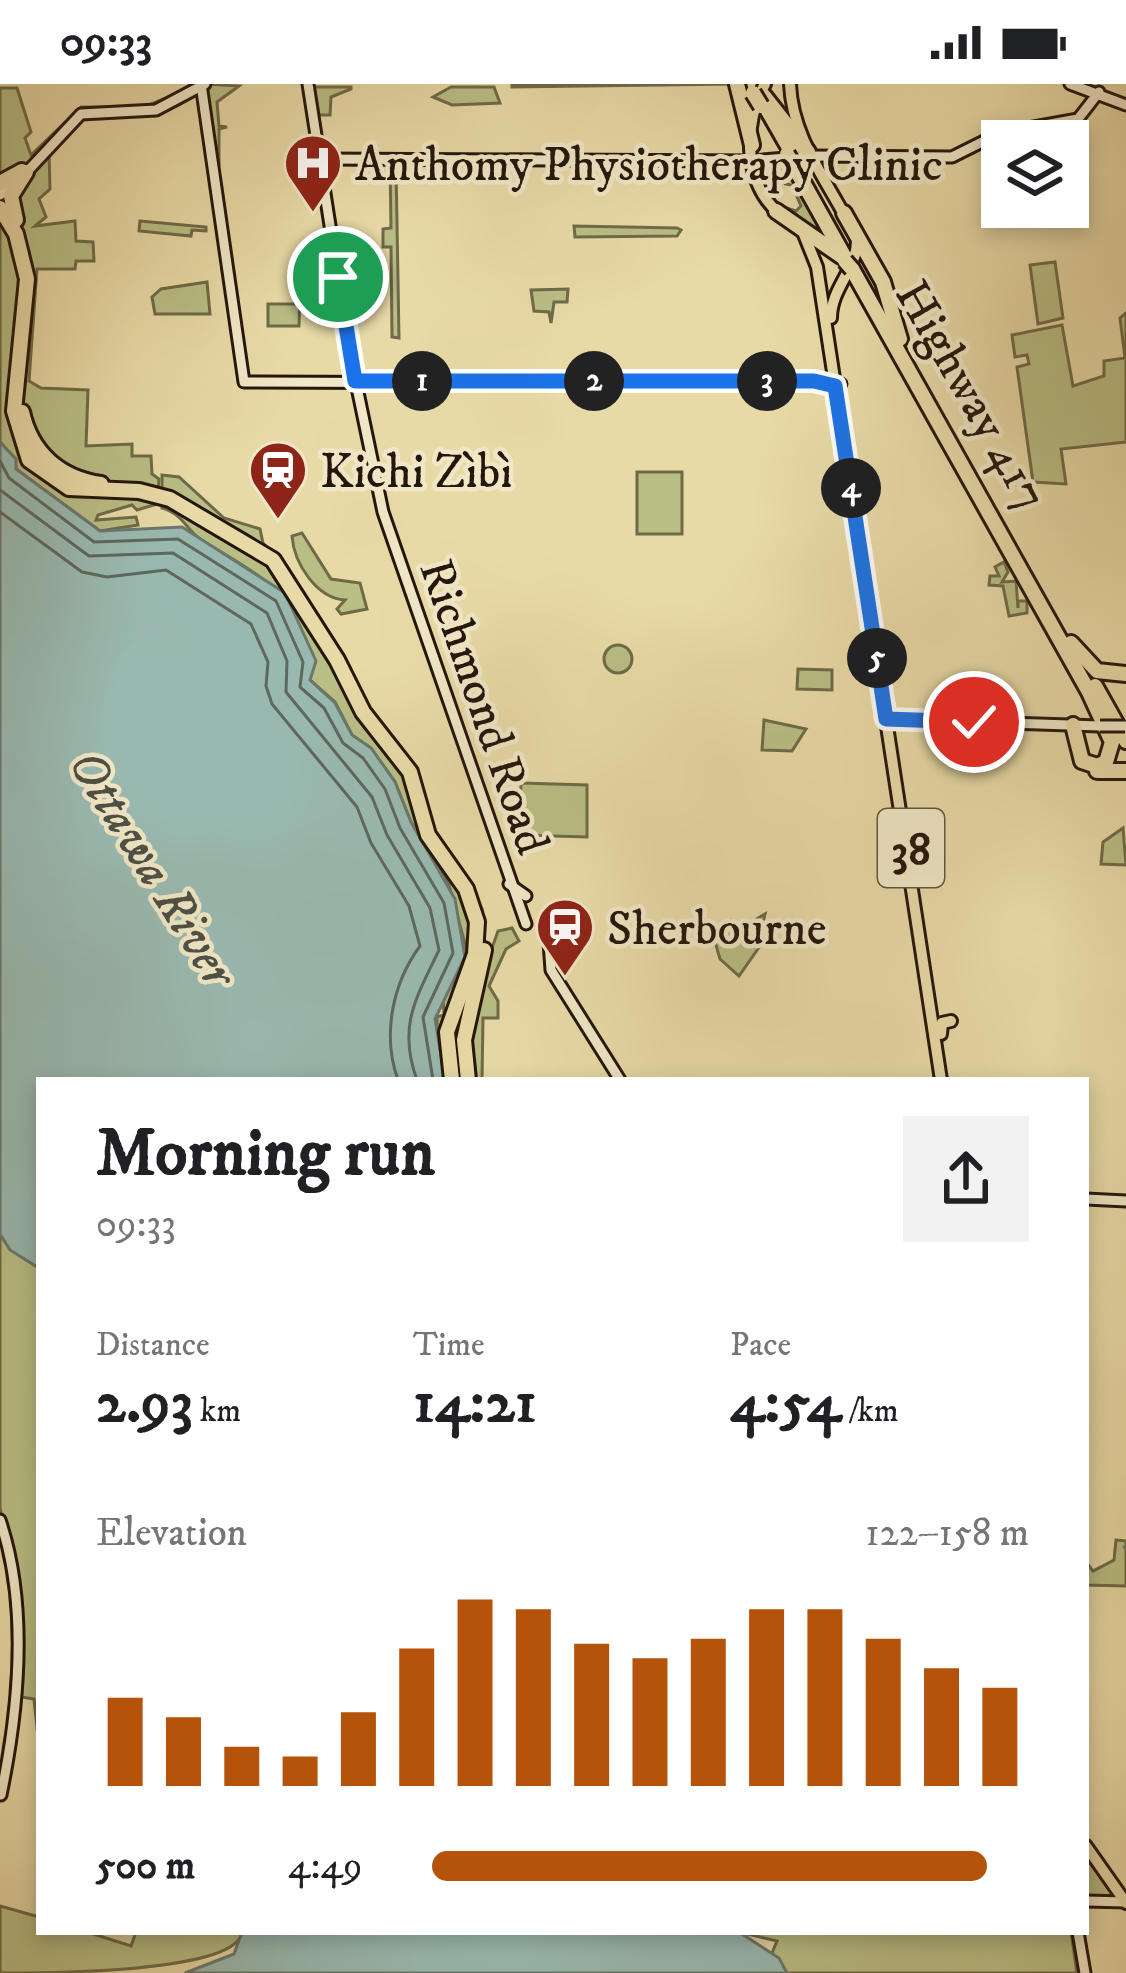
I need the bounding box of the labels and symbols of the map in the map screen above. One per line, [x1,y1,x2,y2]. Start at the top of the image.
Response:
hospital icon: Anthomy Physiotherapy Clinic [282,132,344,214]
place label: Anthomy Physiotherapy Clinic [355,136,943,196]
pin [287,226,389,328]
street label: Highway 417 [881,270,1060,521]
pin: 1 [392,351,452,411]
pin: 2 [564,351,624,411]
pin: 3 [737,351,797,411]
station icon: Kichi Zìbì [247,439,309,521]
place label: Kichi Zìbì [320,443,513,503]
pin: 4 [821,458,881,518]
street label: Richmond Road [405,552,562,862]
pin: 5 [847,628,907,688]
pin [923,671,1025,773]
water label: Ottawa River [53,738,252,1003]
road number: 38 [878,809,944,887]
station icon: Sherbourne [534,896,596,978]
place label: Sherbourne [607,900,827,960]

